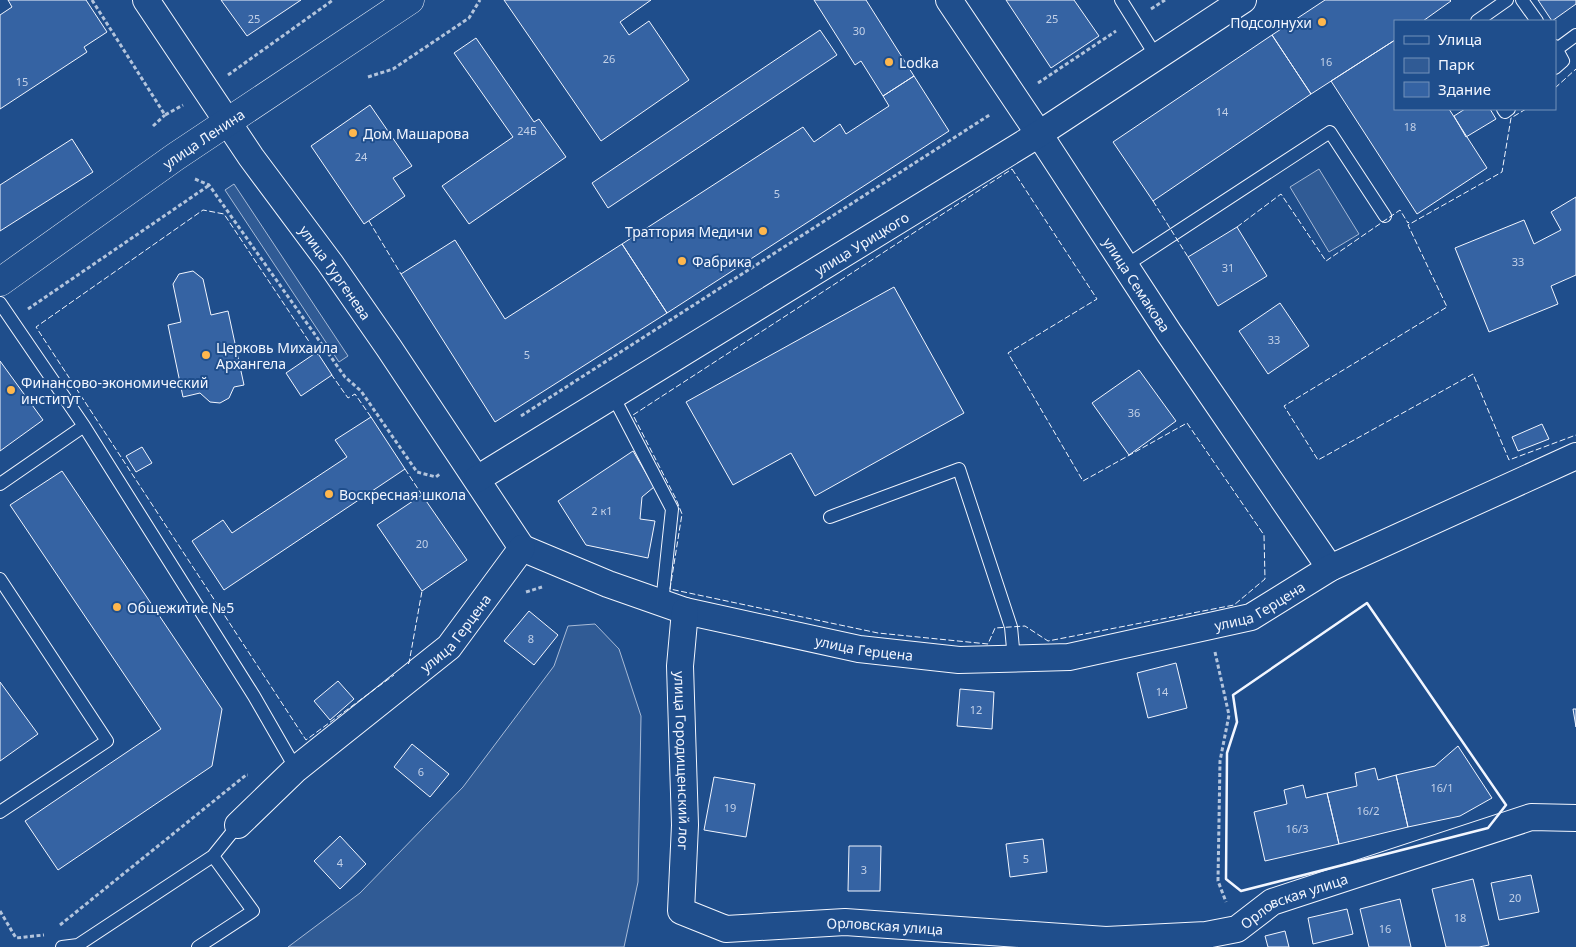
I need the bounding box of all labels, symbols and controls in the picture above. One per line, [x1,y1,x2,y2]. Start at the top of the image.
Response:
house number: 25 [248,11,260,26]
house number: 25 [1046,11,1058,26]
place label: Подсолнухи [1230,13,1312,32]
marker: Подсолнухи [1316,16,1328,28]
legend [1394,20,1556,110]
house number: 30 [853,23,865,38]
text: Улица [1438,29,1482,49]
house number: 26 [603,51,615,66]
place label: Lodka [899,53,939,72]
house number: 16 [1320,54,1332,69]
text: Парк [1438,54,1474,74]
marker: Lodka [883,56,895,68]
house number: 15 [16,74,28,89]
text: Здание [1438,79,1491,99]
street label: улица Ленина [159,104,248,172]
house number: 14 [1216,104,1229,119]
house number: 18 [1404,119,1416,134]
house number: 24Б [517,123,537,138]
place label: Дом Машарова [363,124,469,143]
marker: Дом Машарова [347,127,359,139]
house number: 24 [355,149,368,164]
house number: 5 [774,186,780,201]
street label: улица Урицкого [811,207,912,279]
street label: улица Тургенева [295,221,376,324]
place label: Траттория Медичи [625,222,753,241]
marker: Траттория Медичи [757,225,769,237]
street label: улица Семакова [1099,233,1175,336]
place label: Фабрика [692,252,752,271]
house number: 33 [1512,254,1524,269]
marker: Фабрика [676,255,688,267]
house number: 31 [1222,260,1234,275]
house number: 33 [1268,332,1280,347]
place label: Церковь Михаила Архангела [216,338,338,373]
house number: 5 [524,347,530,362]
marker: Церковь Михаила Архангела [200,349,212,361]
place label: Финансово-экономический институт [21,373,208,408]
marker: Финансово-экономический институт [5,384,17,396]
house number: 36 [1128,405,1140,420]
place label: Воскресная школа [339,485,466,504]
marker: Воскресная школа [323,488,335,500]
house number: 2 к1 [591,503,613,518]
house number: 20 [416,536,428,551]
street label: улица Герцена [1212,576,1308,634]
street label: улица Герцена [416,590,495,676]
place label: Общежитие №5 [127,598,234,617]
marker: Общежитие №5 [111,601,123,613]
street label: улица Герцена [814,630,914,664]
house number: 8 [528,631,534,646]
street label: улица Городищенский лог [671,671,695,851]
house number: 14 [1156,684,1169,699]
house number: 12 [970,702,982,717]
house number: 6 [418,764,424,779]
house number: 16/1 [1431,780,1453,795]
house number: 19 [724,800,736,815]
house number: 16/2 [1357,803,1379,818]
house number: 16/3 [1286,821,1308,836]
house number: 5 [1023,851,1029,866]
house number: 4 [337,855,344,870]
house number: 3 [861,862,867,877]
street label: Орловская улица [1236,868,1350,933]
house number: 20 [1509,890,1521,905]
house number: 18 [1454,910,1466,925]
street label: Орловская улица [826,912,944,938]
house number: 16 [1379,921,1391,936]

